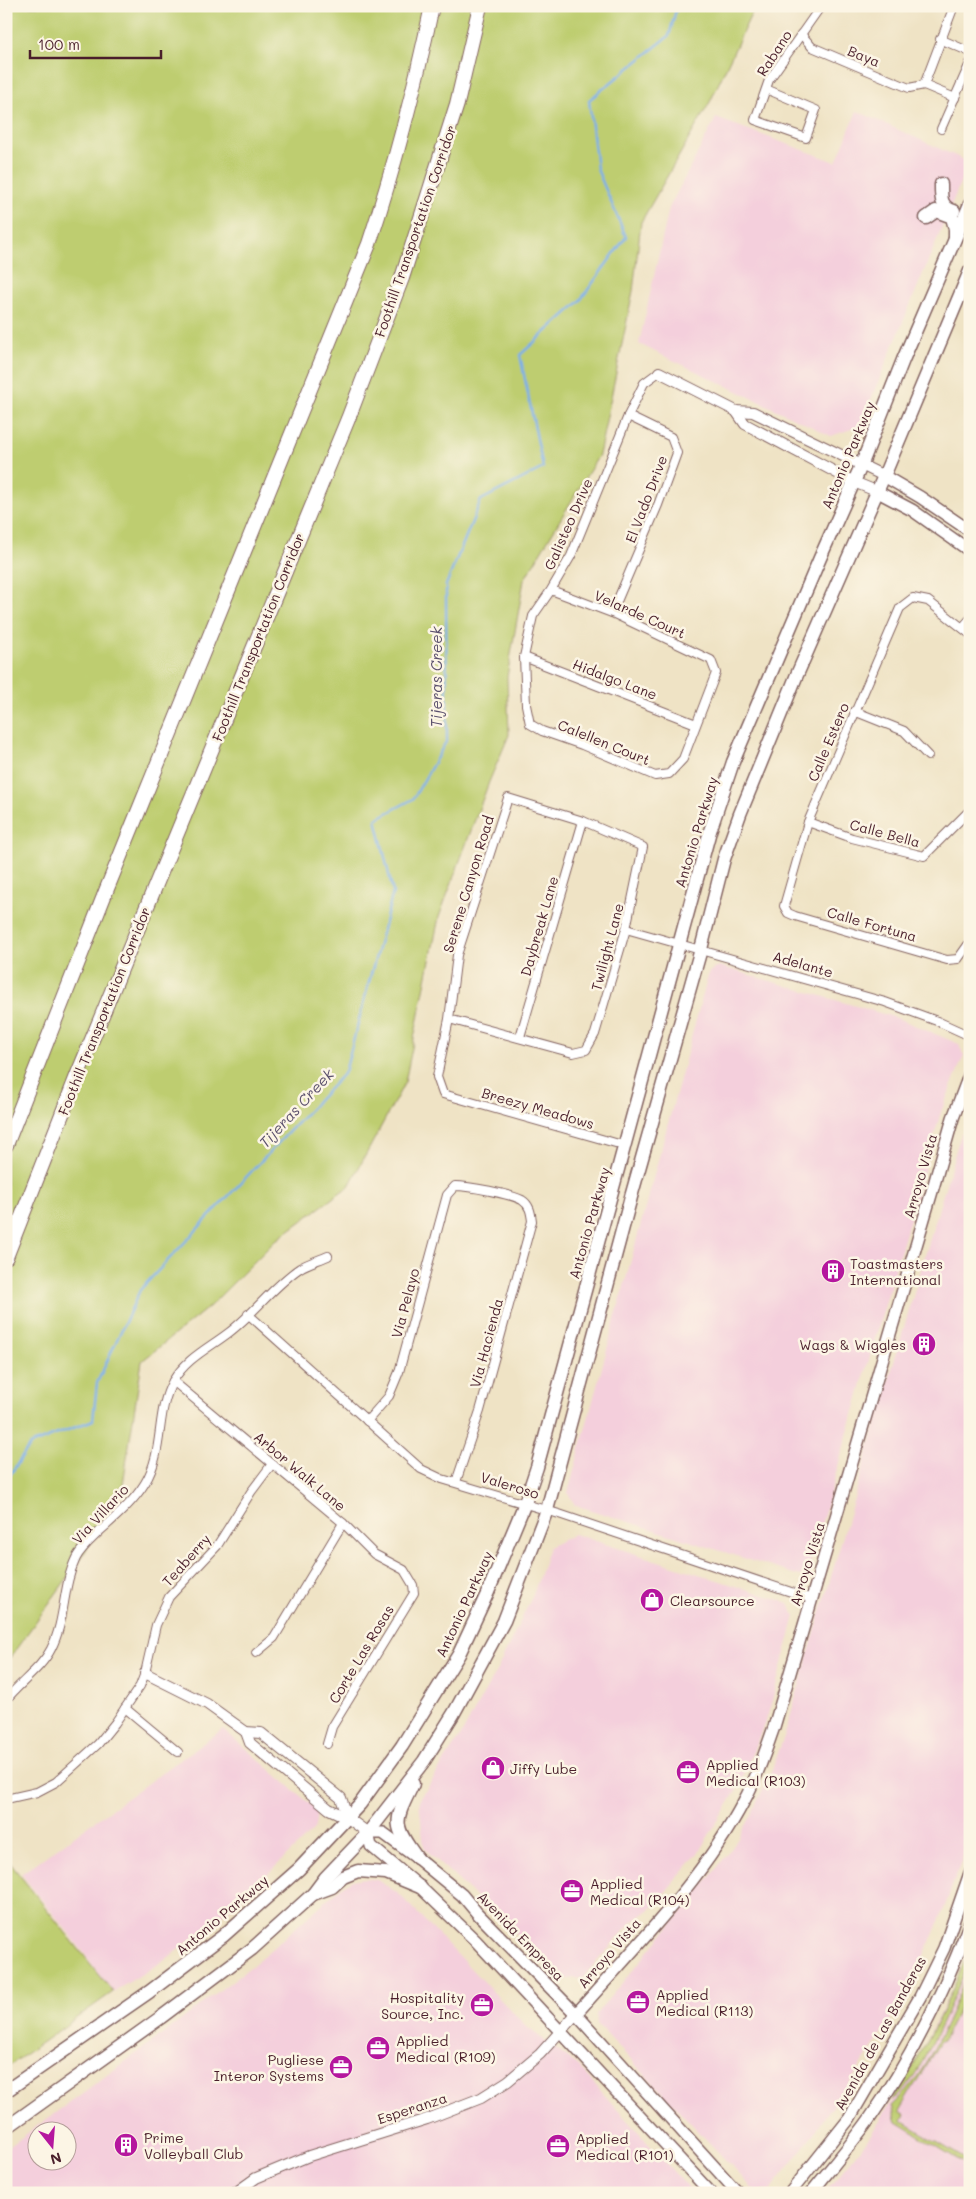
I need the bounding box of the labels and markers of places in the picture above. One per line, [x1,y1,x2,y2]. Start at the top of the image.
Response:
place label: Toastmasters International [850,1254,943,1289]
building icon: Toastmasters International [820,1258,846,1284]
building icon: Wags & Wiggles [911,1331,937,1357]
place label: Wags & Wiggles [799,1335,906,1354]
shop icon: Clearsource [639,1587,665,1613]
place label: Clearsource [670,1591,755,1610]
shop icon: Jiffy Lube [480,1755,506,1781]
place label: Applied Medical (R103) [706,1755,806,1790]
place label: Jiffy Lube [510,1759,577,1778]
office icon: Applied Medical (R103) [675,1759,701,1785]
place label: Applied Medical (R104) [590,1874,690,1909]
office icon: Applied Medical (R104) [559,1878,585,1904]
place label: Applied Medical (R113) [656,1985,753,2020]
place label: Hospitality Source, Inc. [381,1988,464,2023]
office icon: Applied Medical (R113) [625,1989,651,2015]
office icon: Hospitality Source, Inc. [469,1992,495,2018]
place label: Applied Medical (R109) [396,2031,496,2066]
office icon: Applied Medical (R109) [365,2035,391,2061]
place label: Pugliese Interor Systems [214,2050,324,2085]
office icon: Pugliese Interor Systems [328,2054,354,2080]
place label: Prime Volleyball Club [144,2128,244,2163]
place label: Applied Medical (R101) [576,2129,674,2164]
building icon: Prime Volleyball Club [113,2132,139,2158]
office icon: Applied Medical (R101) [545,2133,571,2159]

